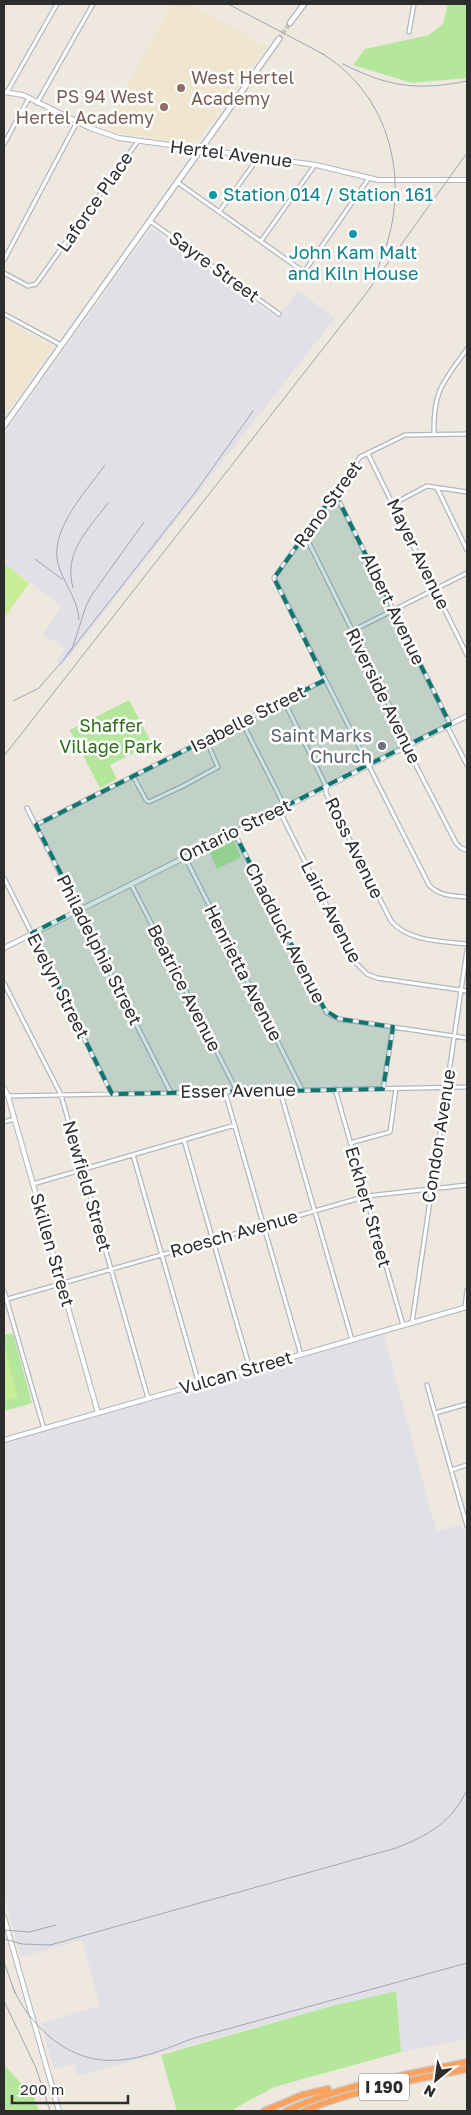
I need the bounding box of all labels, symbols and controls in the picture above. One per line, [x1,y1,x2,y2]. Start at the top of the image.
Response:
place label: West Hertel Academy [191,66,294,109]
marker: West Hertel Academy [175,82,187,94]
place label: PS 94 West Hertel Academy [16,85,154,128]
marker: PS 94 West Hertel Academy [158,101,170,113]
street label: Hertel Avenue [169,135,293,171]
street label: Laforce Place [52,147,137,256]
place label: Station 014 / Station 161 [223,183,434,205]
marker: Station 014 / Station 161 [207,189,219,201]
street label: Sayre Street [165,226,264,306]
marker: John Kam Malt and Kiln House [347,228,359,240]
place label: John Kam Malt and Kiln House [288,241,418,284]
street label: Rano Street [288,456,366,551]
street label: Mayer Avenue [383,495,455,613]
street label: Albert Avenue [357,549,430,668]
street label: Riverside Avenue [342,624,426,767]
street label: Isabelle Street [186,680,309,757]
park label: Shaffer Village Park [59,714,163,757]
place label: Saint Marks Church [271,724,372,767]
marker: Saint Marks Church [376,740,388,752]
street label: Ontario Street [175,793,294,867]
street label: Ross Avenue [321,793,389,902]
street label: Laird Avenue [297,857,367,966]
street label: Chadduck Avenue [241,859,331,1006]
street label: Philadelphia Street [52,871,147,1028]
street label: Henrietta Avenue [200,901,288,1044]
street label: Beatrice Avenue [143,920,226,1055]
street label: Evelyn Street [23,929,95,1042]
street label: Condon Avenue [417,1067,459,1204]
street label: Esser Avenue [180,1078,296,1102]
street label: Newfield Street [59,1118,117,1254]
street label: Eckhert Street [341,1144,397,1270]
street label: Skillen Street [26,1190,80,1309]
street label: Roesch Avenue [167,1204,300,1262]
street label: Vulcan Street [177,1345,295,1399]
north arrow [411,2055,461,2105]
scale bar [12,2072,129,2104]
road number: I 190 [359,2074,409,2100]
text: 200 m [20,2080,64,2098]
text: N [421,2082,438,2102]

